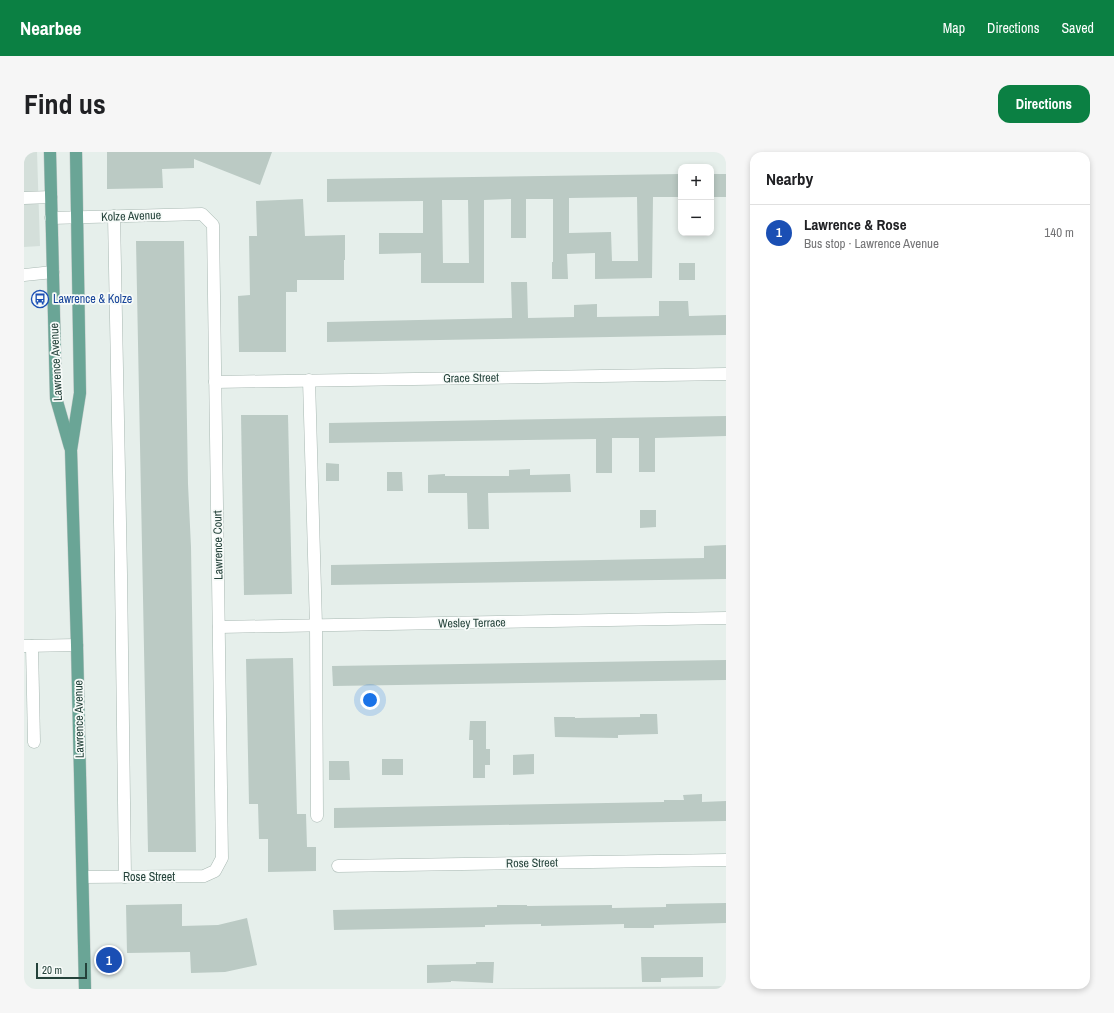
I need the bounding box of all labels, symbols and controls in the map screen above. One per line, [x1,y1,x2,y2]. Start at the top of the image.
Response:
text: Nearbee [20,15,81,41]
text: Map [943,19,965,37]
text: Directions [987,19,1039,37]
text: Saved [1061,19,1094,37]
text: Find us [24,85,106,123]
button: Directions [998,85,1090,123]
map controls [678,164,714,236]
button: + [678,164,714,200]
text: Nearby [766,167,813,190]
button: − [678,200,714,236]
street label: Kolze Avenue [101,207,161,225]
text: Lawrence & Rose [804,214,907,235]
text: 1 [776,224,782,241]
text: 140 m [1044,224,1074,241]
text: Bus stop · Lawrence Avenue [804,235,939,252]
bus stop icon: Lawrence & Kolze [30,289,50,309]
place label: Lawrence & Kolze [53,291,132,307]
street label: Lawrence Avenue [46,323,66,401]
street label: Grace Street [443,370,499,386]
street label: Lawrence Court [209,510,227,580]
street label: Wesley Terrace [438,614,506,632]
street label: Lawrence Avenue [70,680,88,758]
your location [360,690,380,710]
street label: Rose Street [506,855,558,871]
street label: Rose Street [123,869,175,885]
pin: 1 [96,945,122,975]
scale bar [36,961,87,980]
text: 20 m [42,963,62,977]

